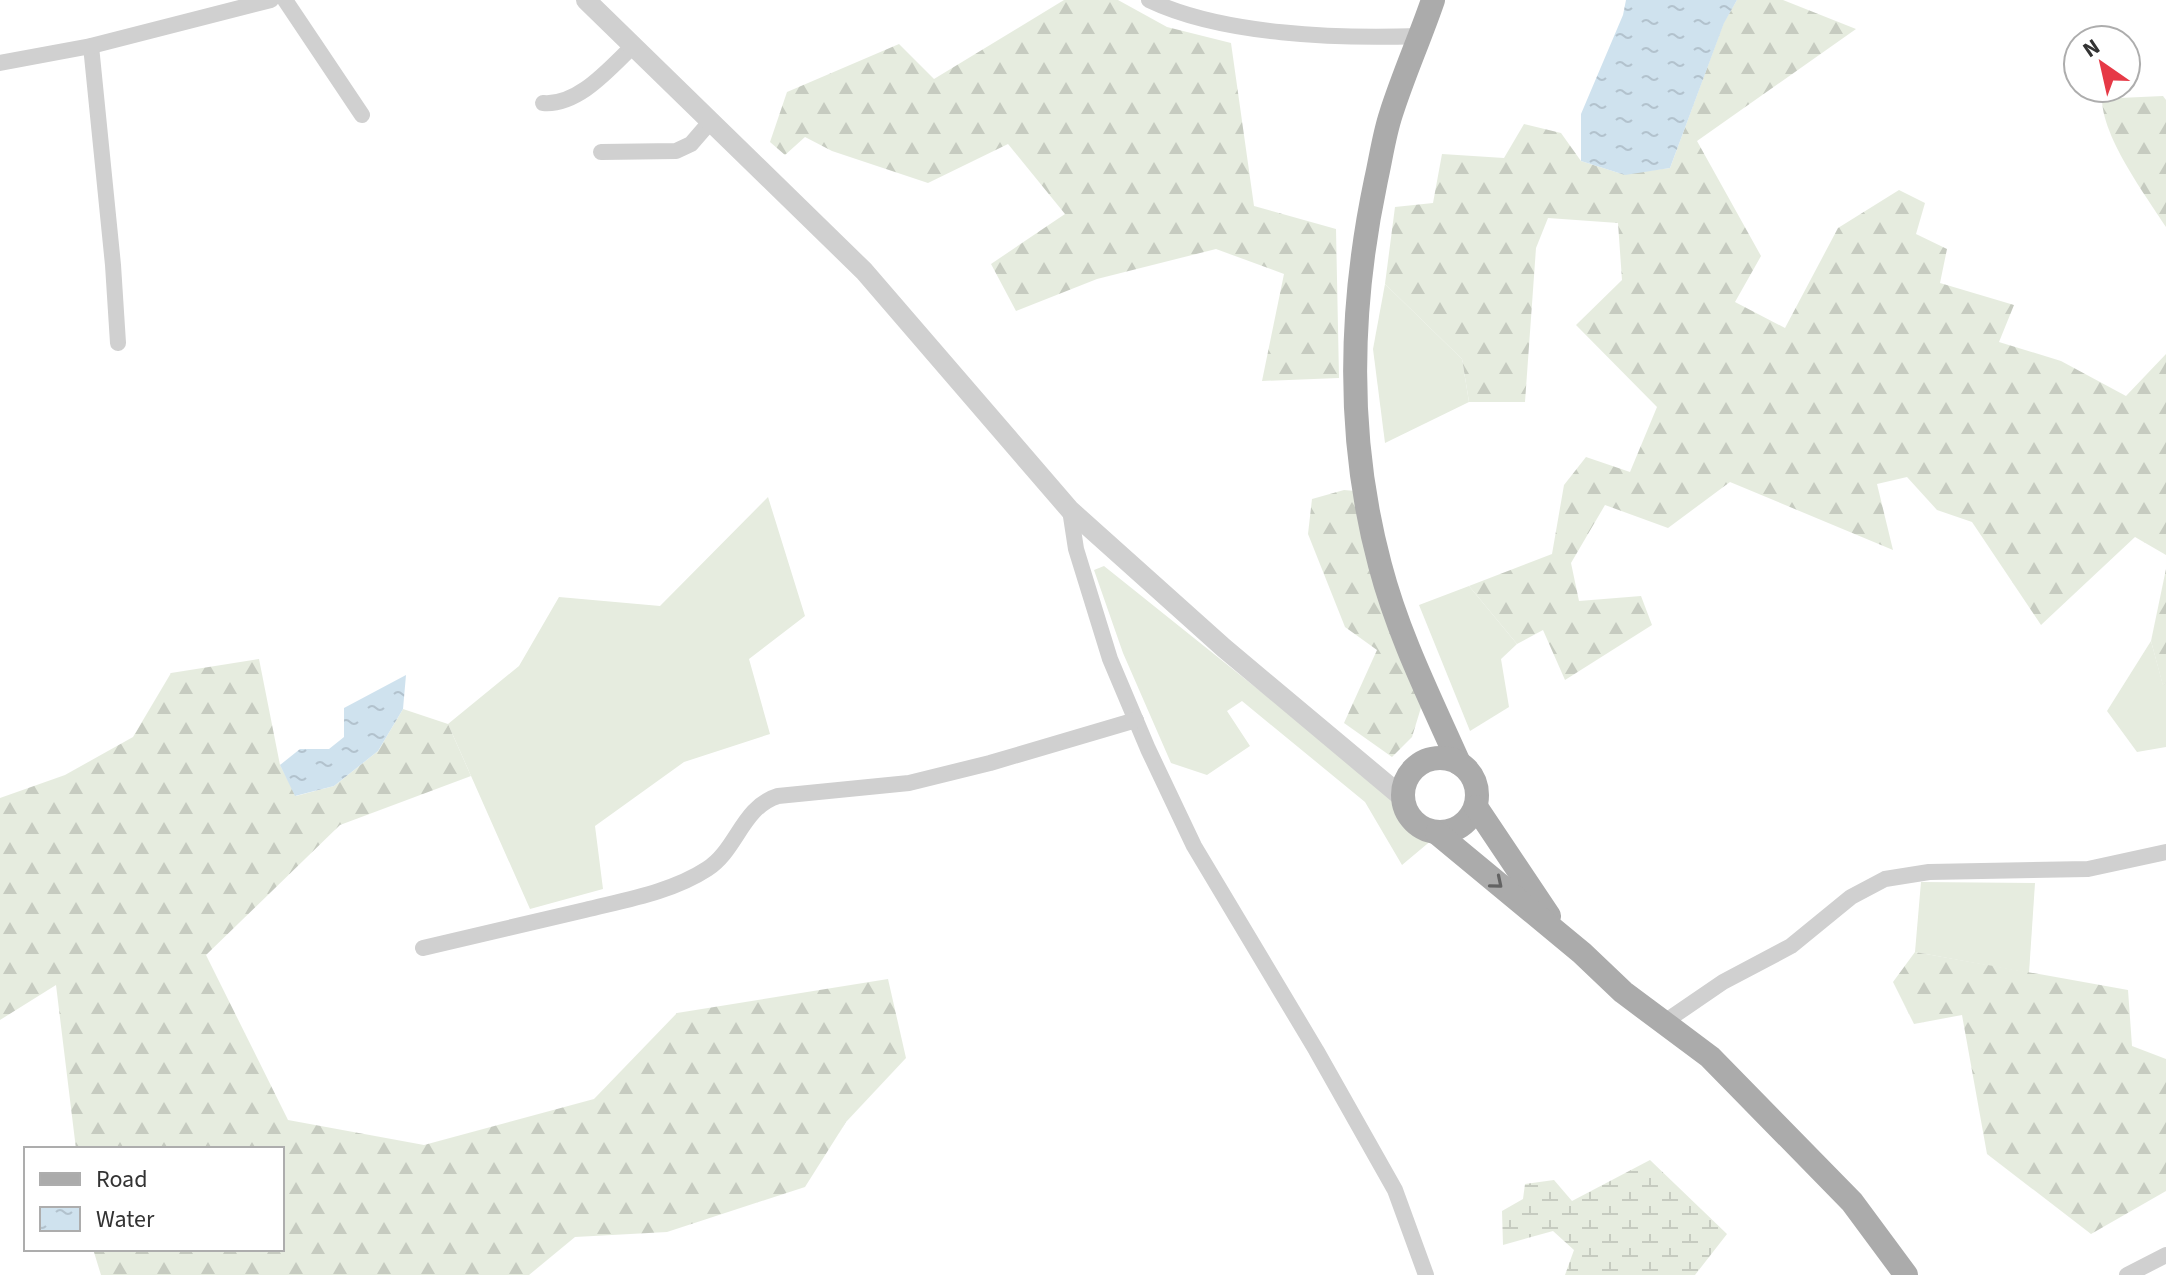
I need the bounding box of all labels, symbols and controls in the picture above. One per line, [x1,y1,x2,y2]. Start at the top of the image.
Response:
north arrow [2062,24,2142,104]
text: N [2076,31,2106,66]
one-way arrow [1487,873,1502,888]
legend [24,1147,284,1251]
text: Road [96,1162,148,1197]
text: Water [96,1202,155,1237]

